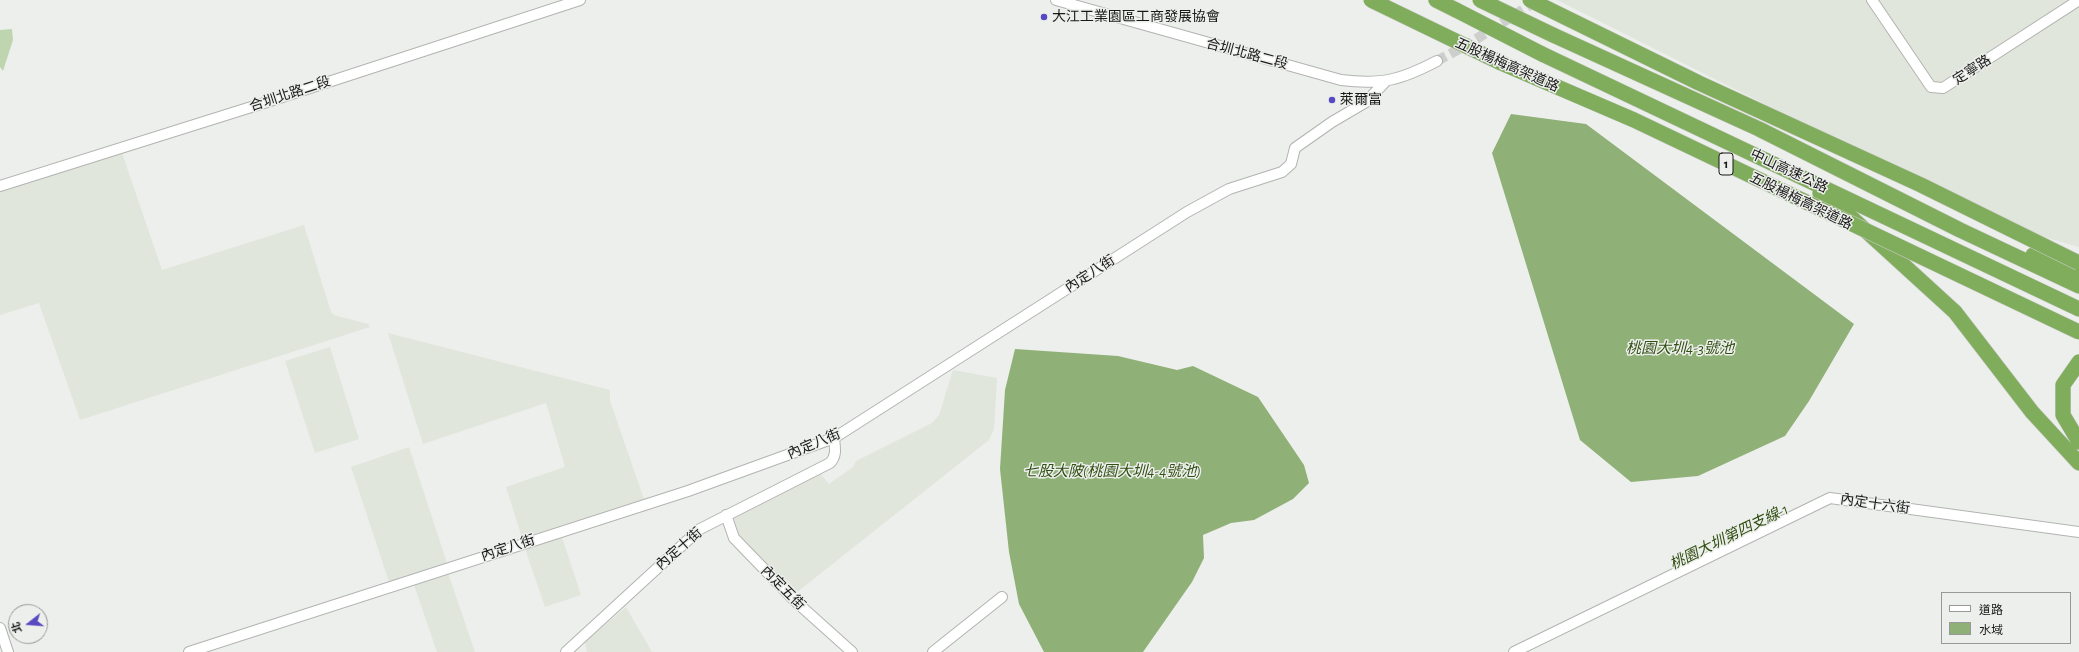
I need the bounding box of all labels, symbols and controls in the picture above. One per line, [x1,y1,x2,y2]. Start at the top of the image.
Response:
place label: 大江工業園區工商發展協會 [1052,9,1220,25]
marker: 大江工業園區工商發展協會 [1039,12,1049,22]
street label: 合圳北路二段 [1204,35,1290,73]
street label: 五股楊梅高架道路 [1452,35,1562,95]
street label: 定寧路 [1950,52,1994,88]
street label: 合圳北路二段 [247,73,333,115]
place label: 萊爾富 [1340,92,1382,108]
marker: 萊爾富 [1327,95,1337,105]
street label: 中山高速公路 [1747,146,1831,196]
road number: 1 [1719,153,1733,175]
street label: 五股楊梅高架道路 [1747,169,1855,233]
street label: 內定八街 [1062,252,1118,296]
water label: 桃園大圳4-3號池 [1626,339,1734,357]
street label: 內定八街 [785,425,843,463]
water label: 七股大陂(桃園大圳4-4號池) [1023,462,1201,480]
street label: 內定十六街 [1839,491,1911,517]
water label: 桃園大圳第四支線-1 [1667,500,1791,574]
street label: 內定十街 [652,524,706,574]
street label: 內定八街 [479,531,537,565]
street label: 內定五街 [757,562,809,614]
legend [1941,592,2071,644]
north arrow [8,604,48,644]
text: 道路 [1979,604,2003,616]
text: 北 [10,620,24,634]
text: 水域 [1979,624,2003,636]

